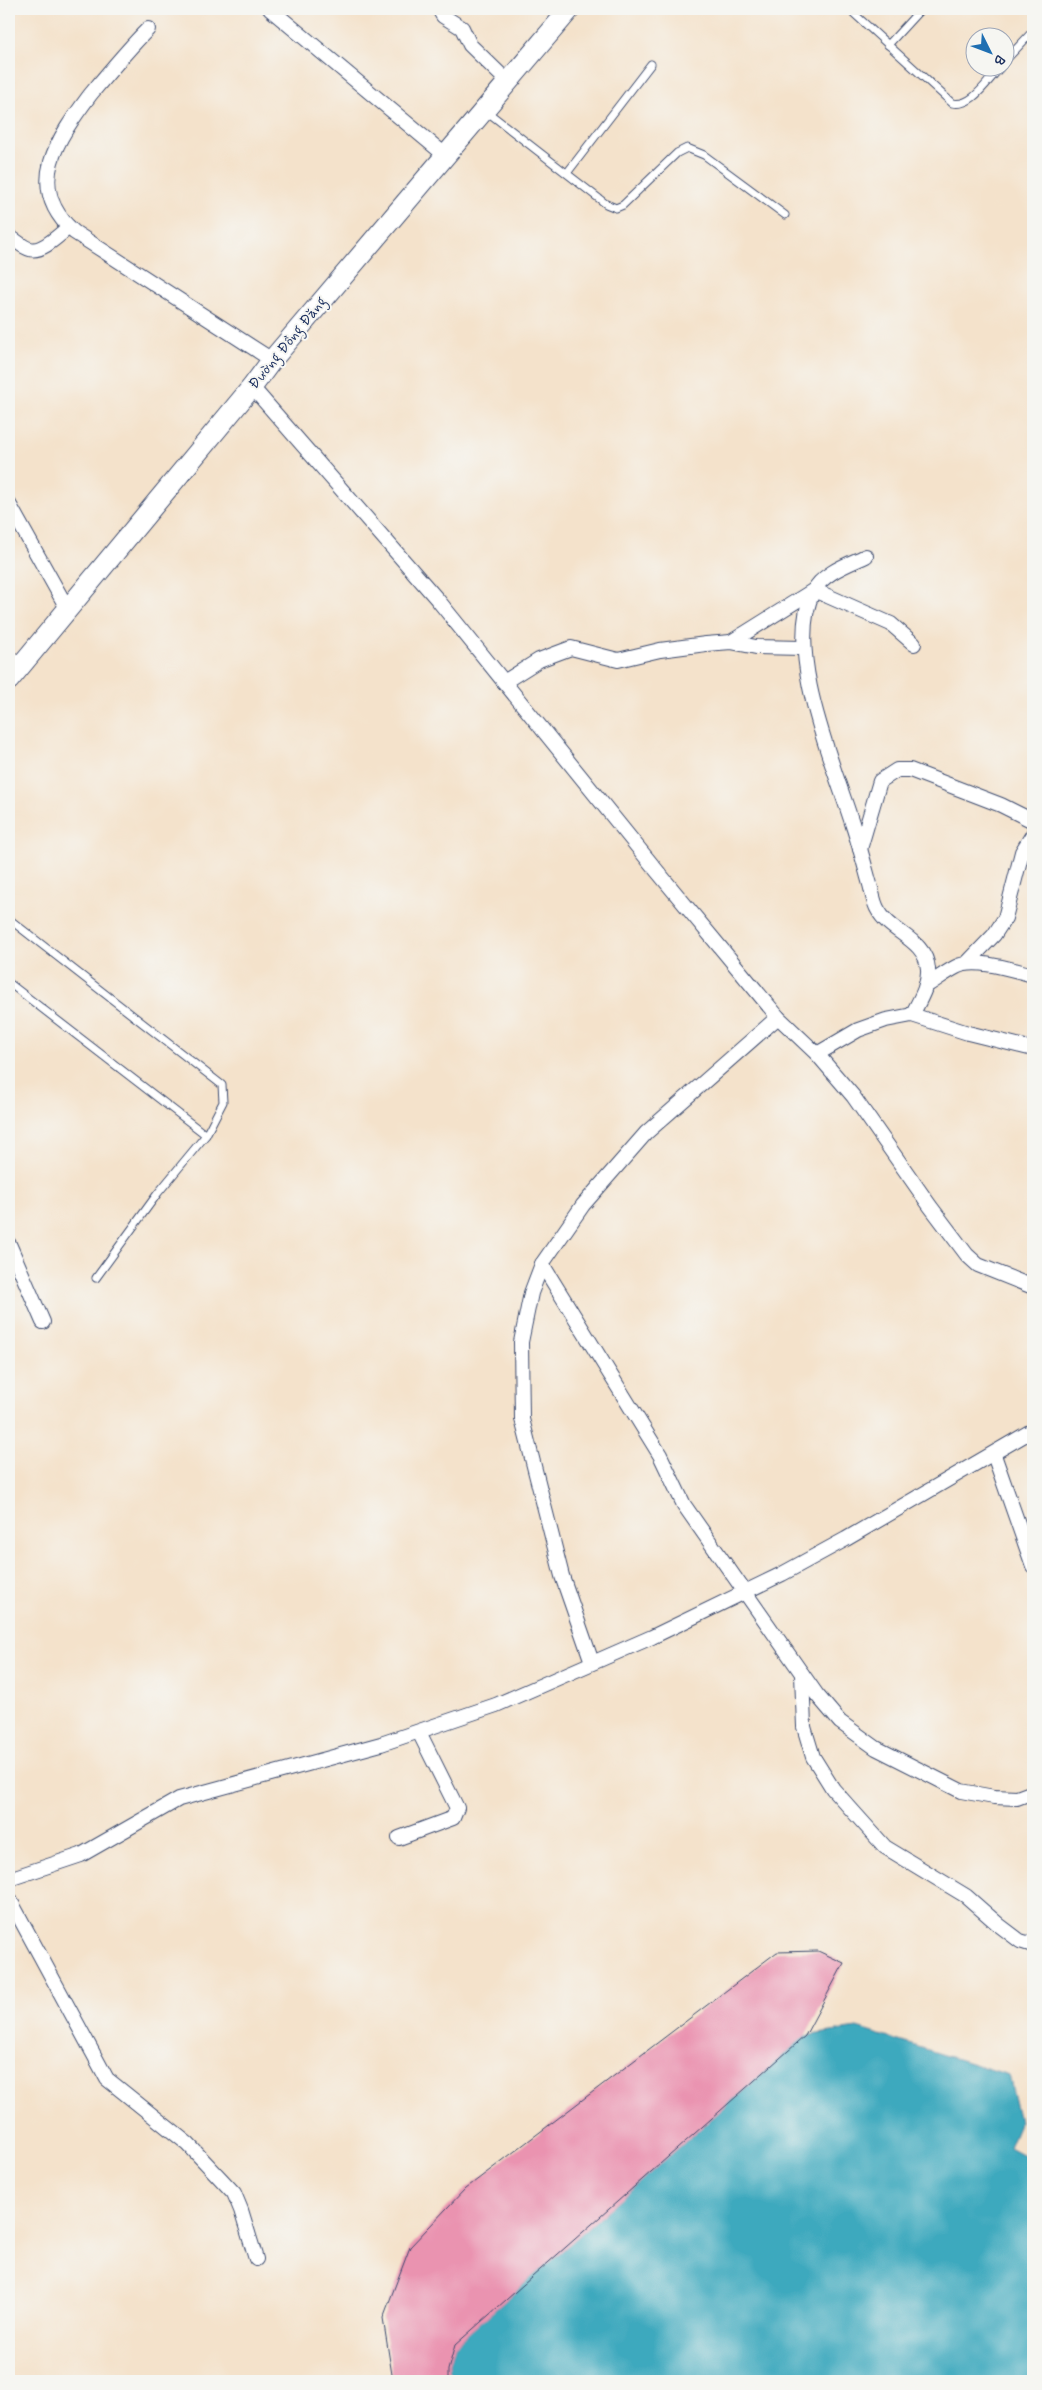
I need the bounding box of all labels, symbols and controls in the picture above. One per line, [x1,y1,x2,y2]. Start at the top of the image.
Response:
north arrow [964,28,1014,78]
text: B [989,51,1009,69]
street label: Đường Đồng Đăng [244,293,332,394]

